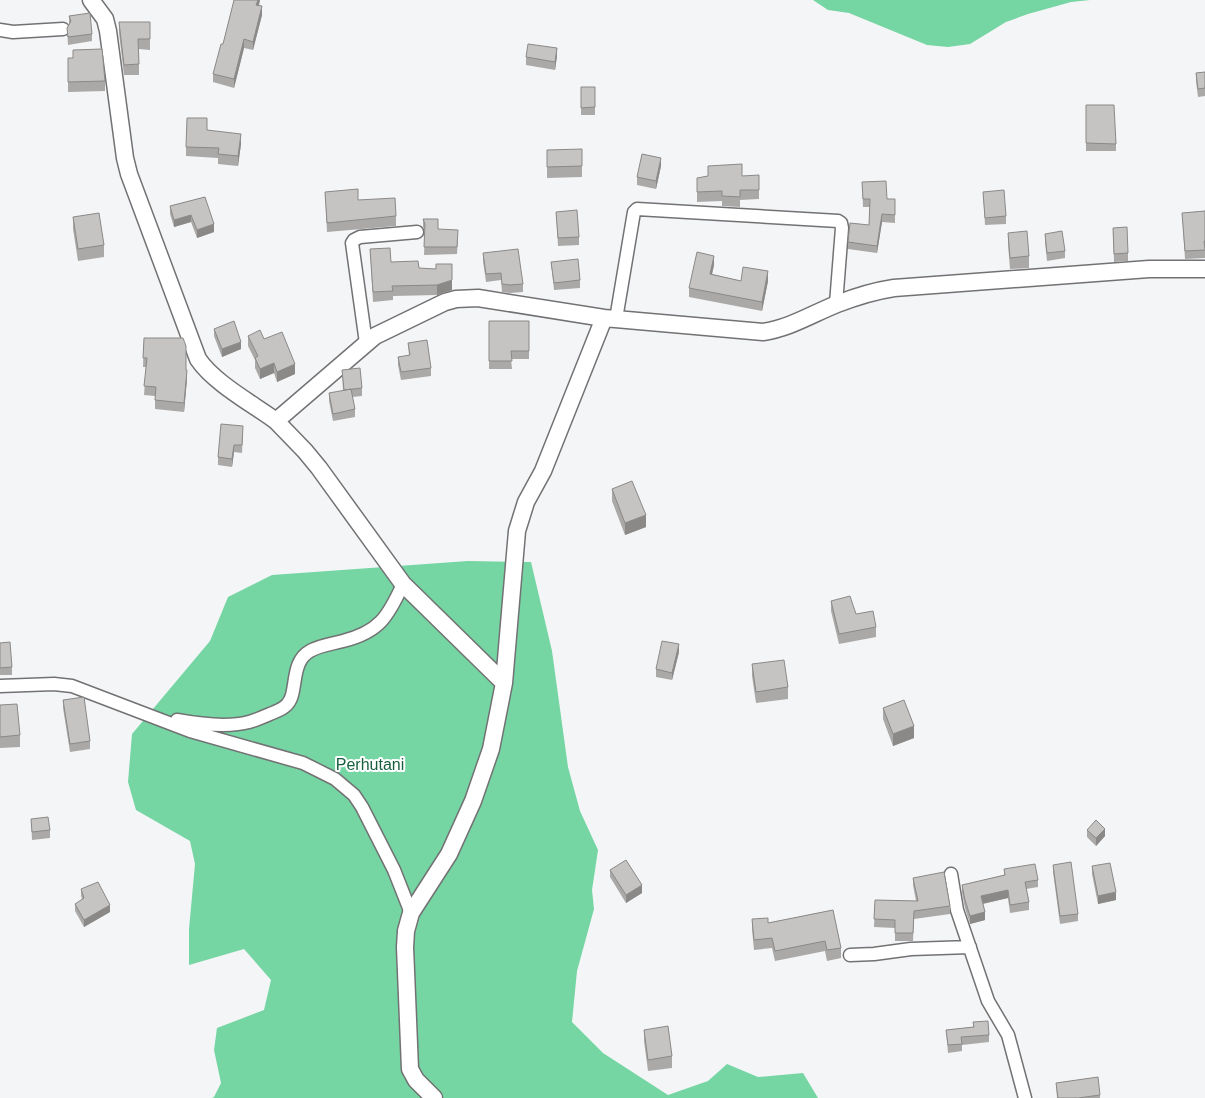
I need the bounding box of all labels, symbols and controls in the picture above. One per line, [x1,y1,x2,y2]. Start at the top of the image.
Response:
park label: Perhutani [336,756,404,773]

